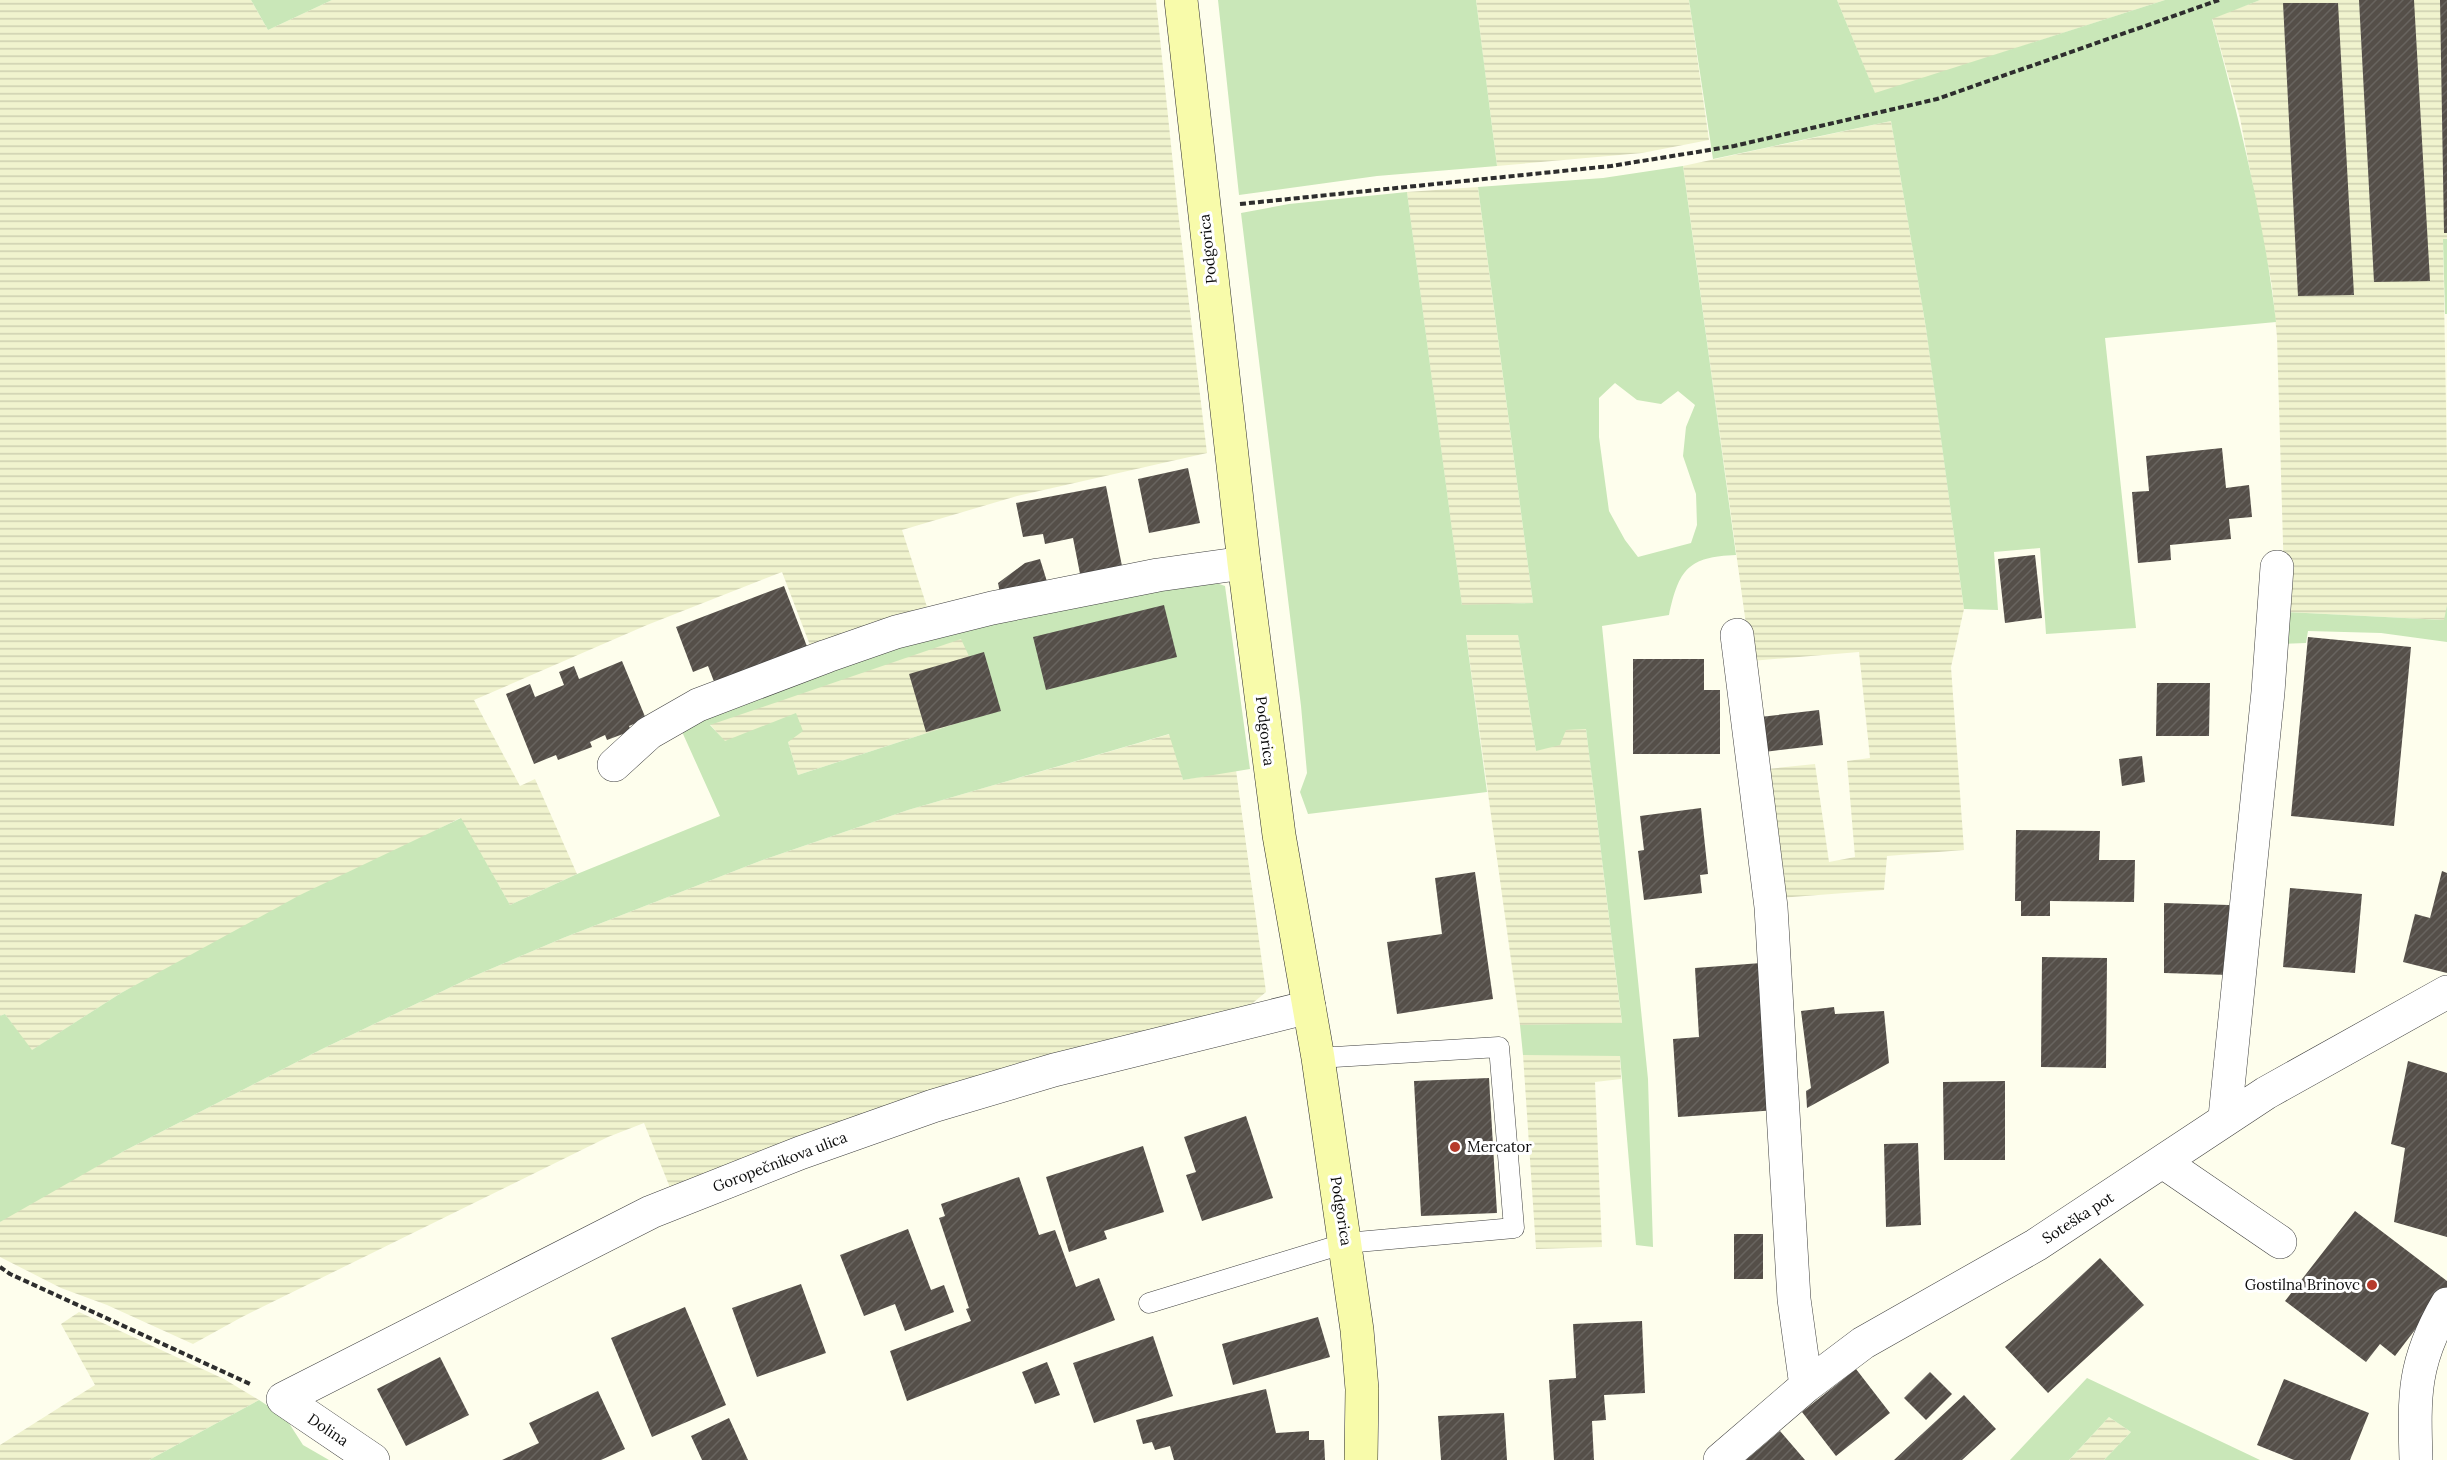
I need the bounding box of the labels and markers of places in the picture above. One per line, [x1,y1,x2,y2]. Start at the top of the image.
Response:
place label: Mercator [1467,1137,1532,1156]
marker: Mercator [1448,1140,1462,1154]
place label: Gostilna Brinovc [2245,1275,2360,1294]
marker: Gostilna Brinovc [2365,1278,2379,1292]

